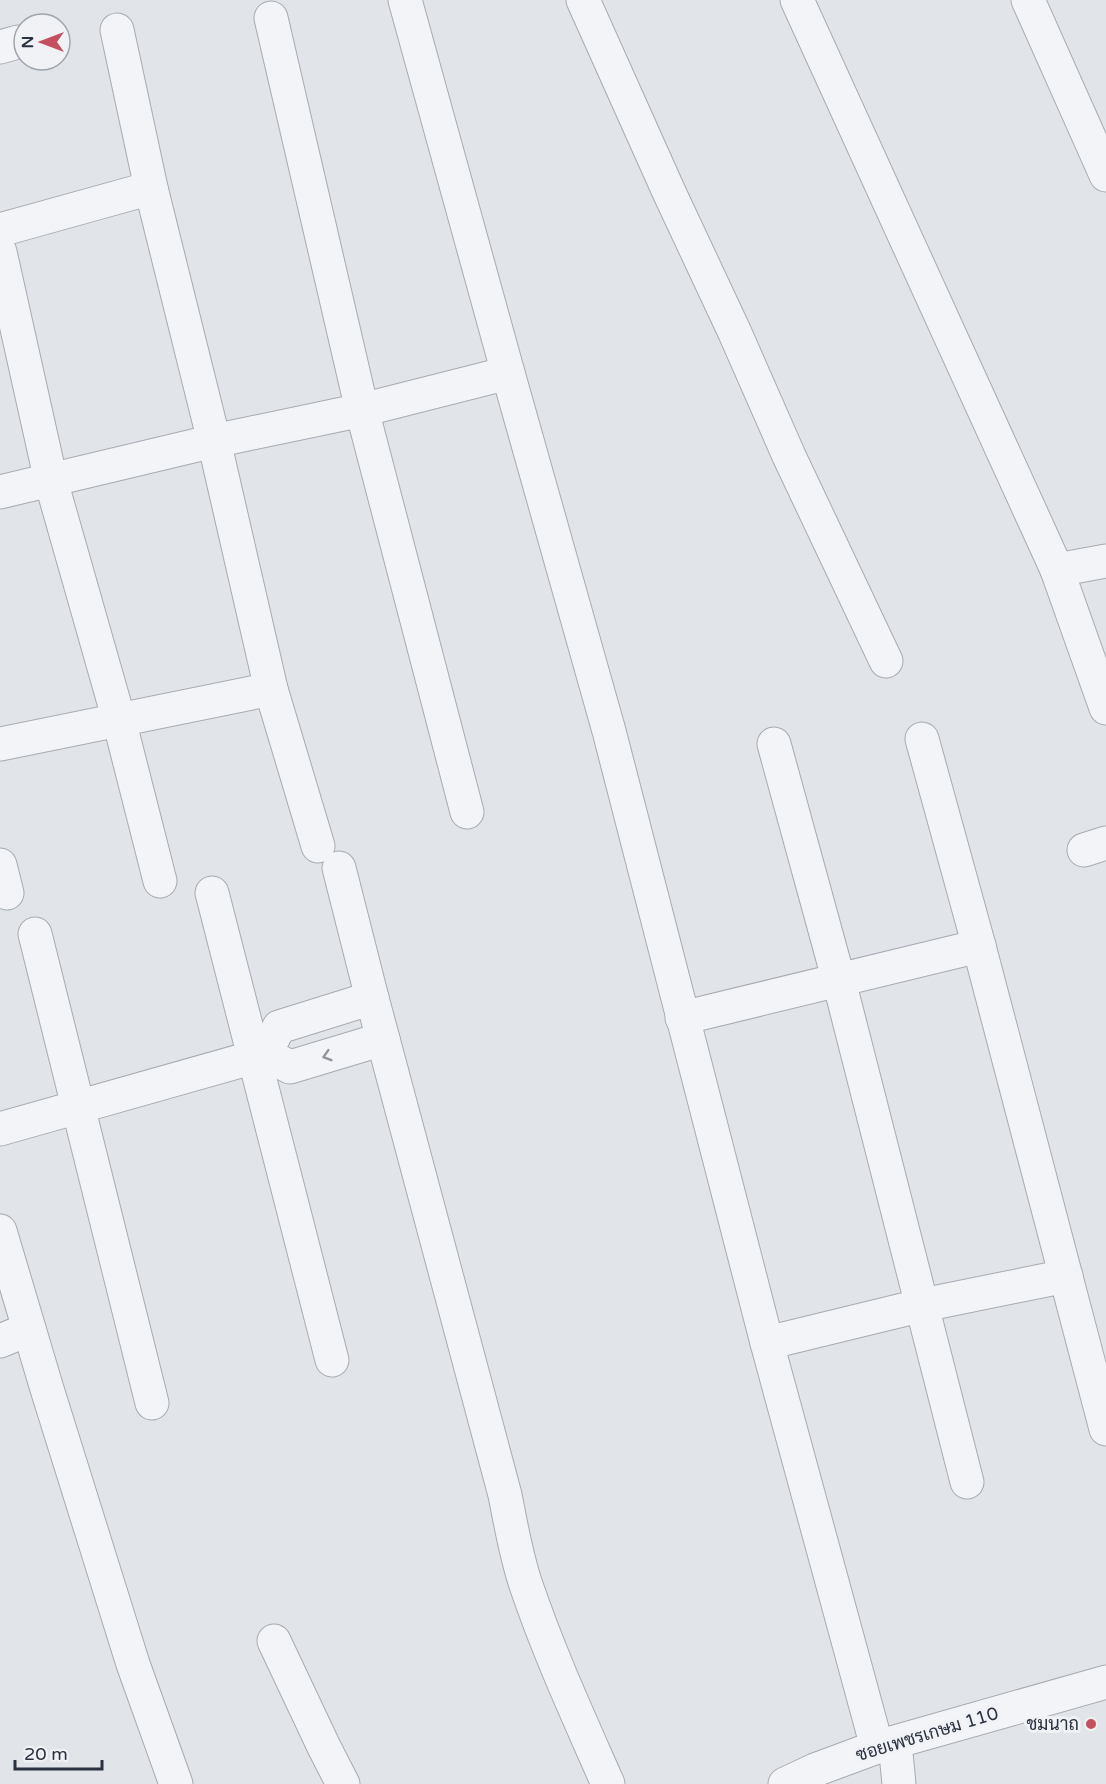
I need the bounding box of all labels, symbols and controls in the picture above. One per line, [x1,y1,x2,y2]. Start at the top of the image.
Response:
north arrow [12,12,72,72]
text: N [18,36,38,48]
one-way arrow [322,1049,333,1061]
street label: ซอยเพชรเกษม 110 [853,1702,1001,1766]
place label: ชมนาถ [1026,1713,1079,1735]
marker: ชมนาถ [1084,1717,1098,1731]
scale bar [15,1733,102,1771]
text: 20 m [24,1743,68,1765]

